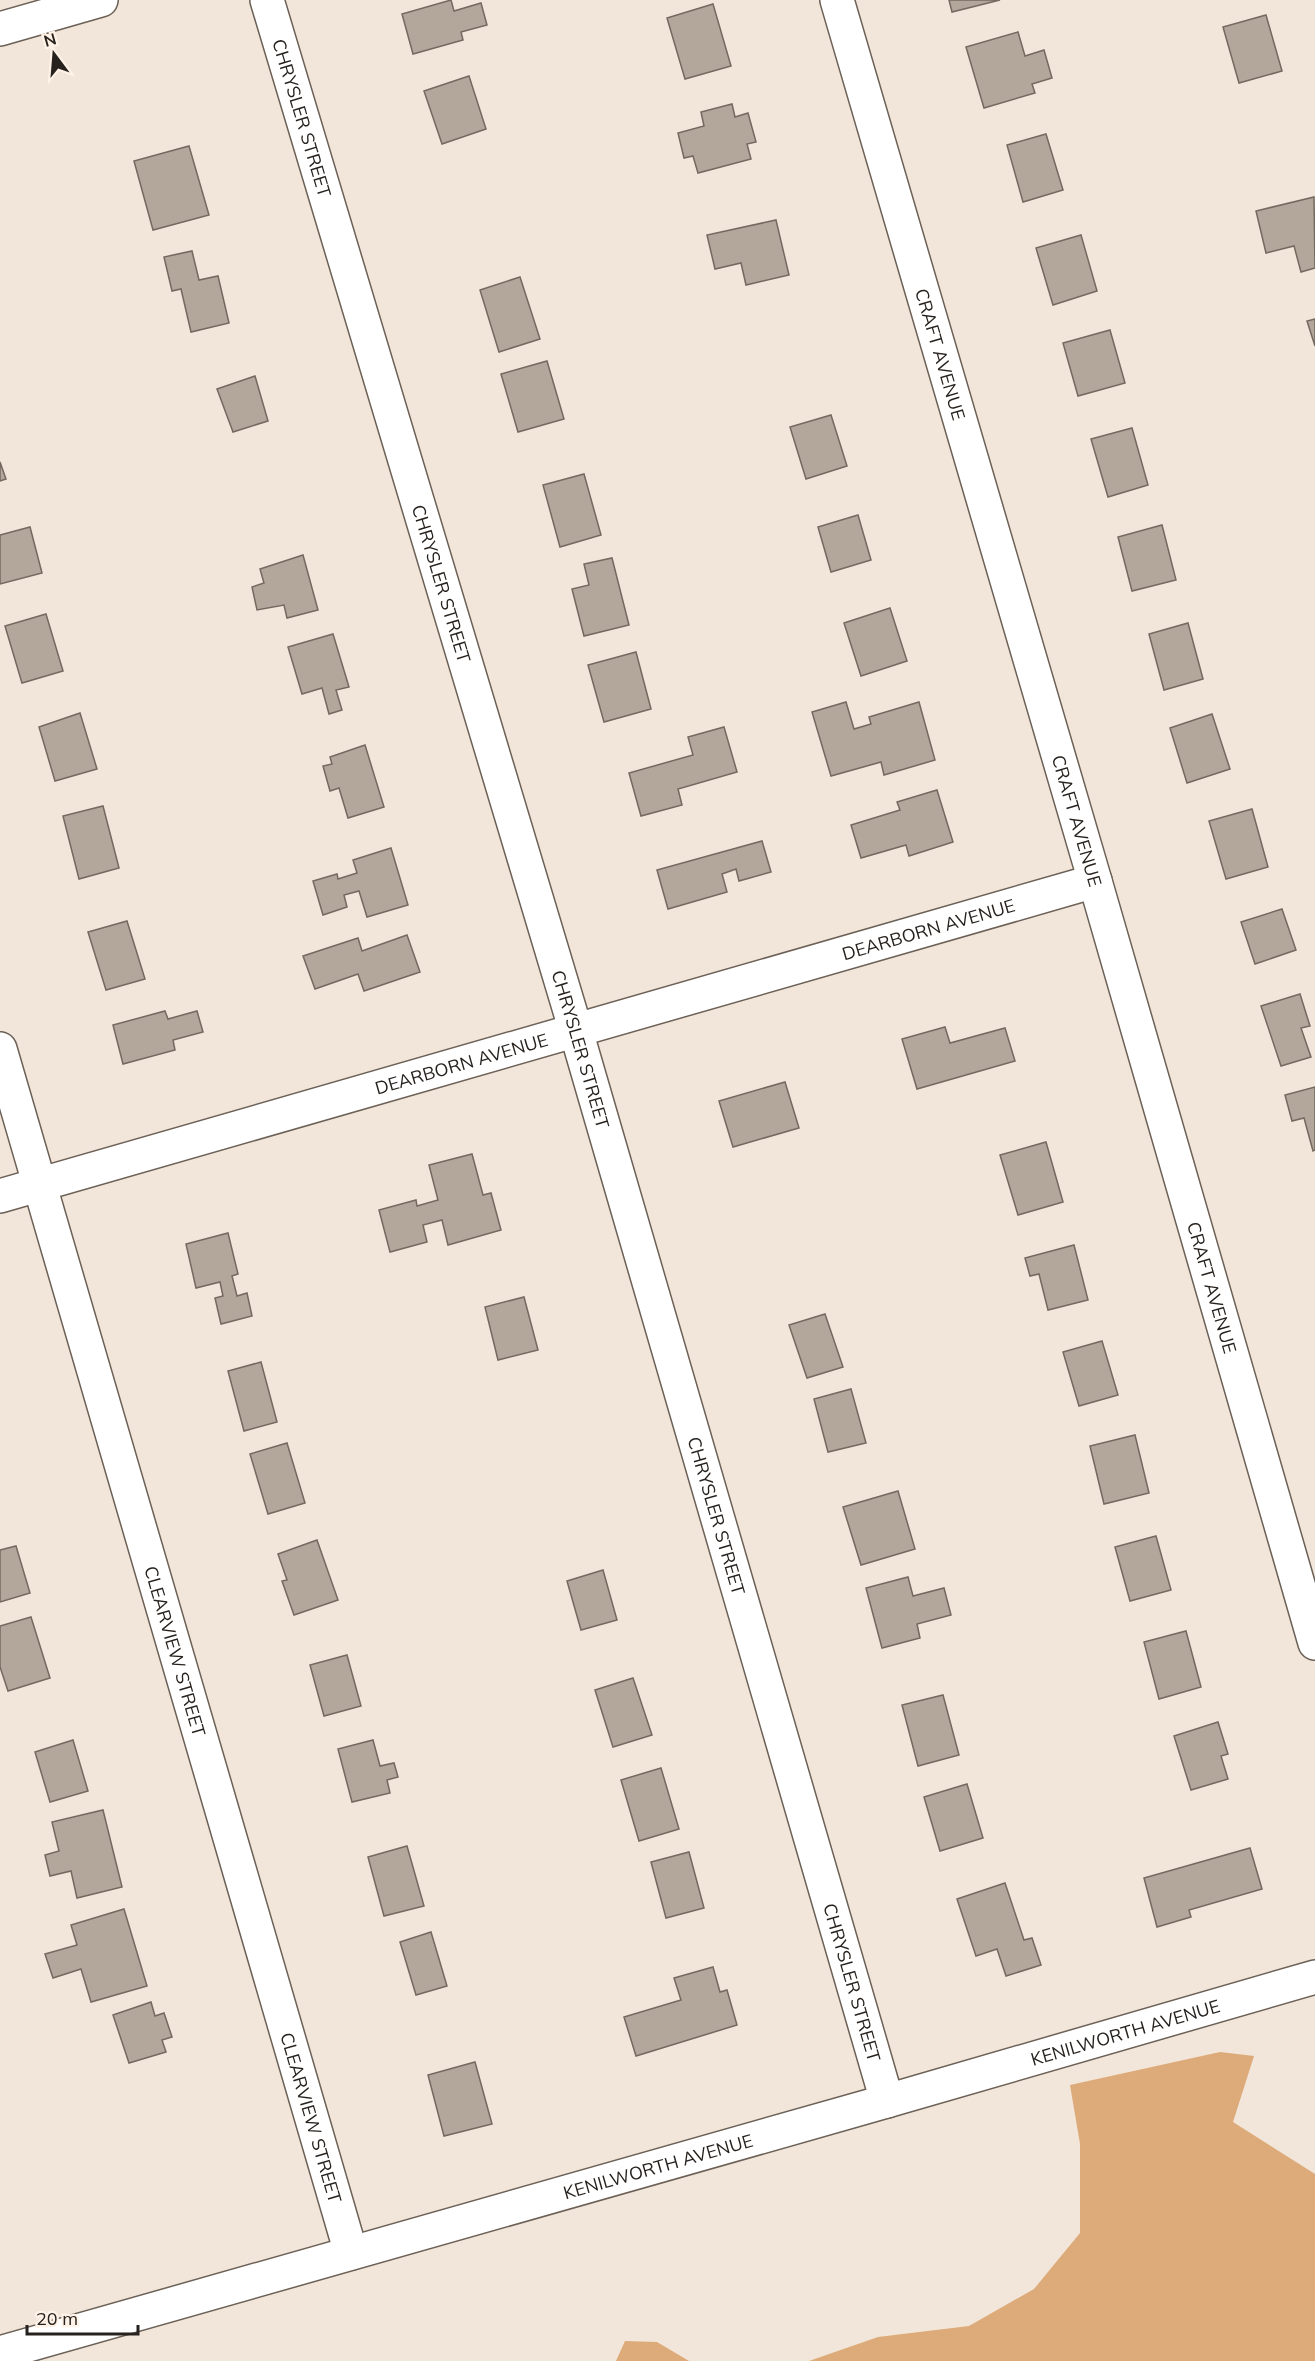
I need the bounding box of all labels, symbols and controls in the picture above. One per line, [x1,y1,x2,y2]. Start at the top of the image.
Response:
north arrow [24,24,84,84]
text: N [41,28,58,51]
street label: CHRYSLER STREET [268,36,337,200]
street label: CRAFT AVENUE [911,286,971,423]
street label: CHRYSLER STREET [407,502,476,665]
street label: CRAFT AVENUE [1047,752,1107,889]
street label: DEARBORN AVENUE [839,893,1017,965]
street label: CHRYSLER STREET [547,967,615,1131]
street label: DEARBORN AVENUE [372,1028,550,1099]
street label: CRAFT AVENUE [1182,1219,1242,1356]
street label: CHRYSLER STREET [683,1434,751,1598]
street label: CLEARVIEW STREET [140,1563,211,1739]
street label: CHRYSLER STREET [819,1900,886,2064]
street label: KENILWORTH AVENUE [1028,1994,1222,2070]
street label: CLEARVIEW STREET [276,2030,347,2206]
street label: KENILWORTH AVENUE [561,2128,755,2204]
scale bar [27,2298,138,2336]
text: 20 m [36,2307,78,2330]

